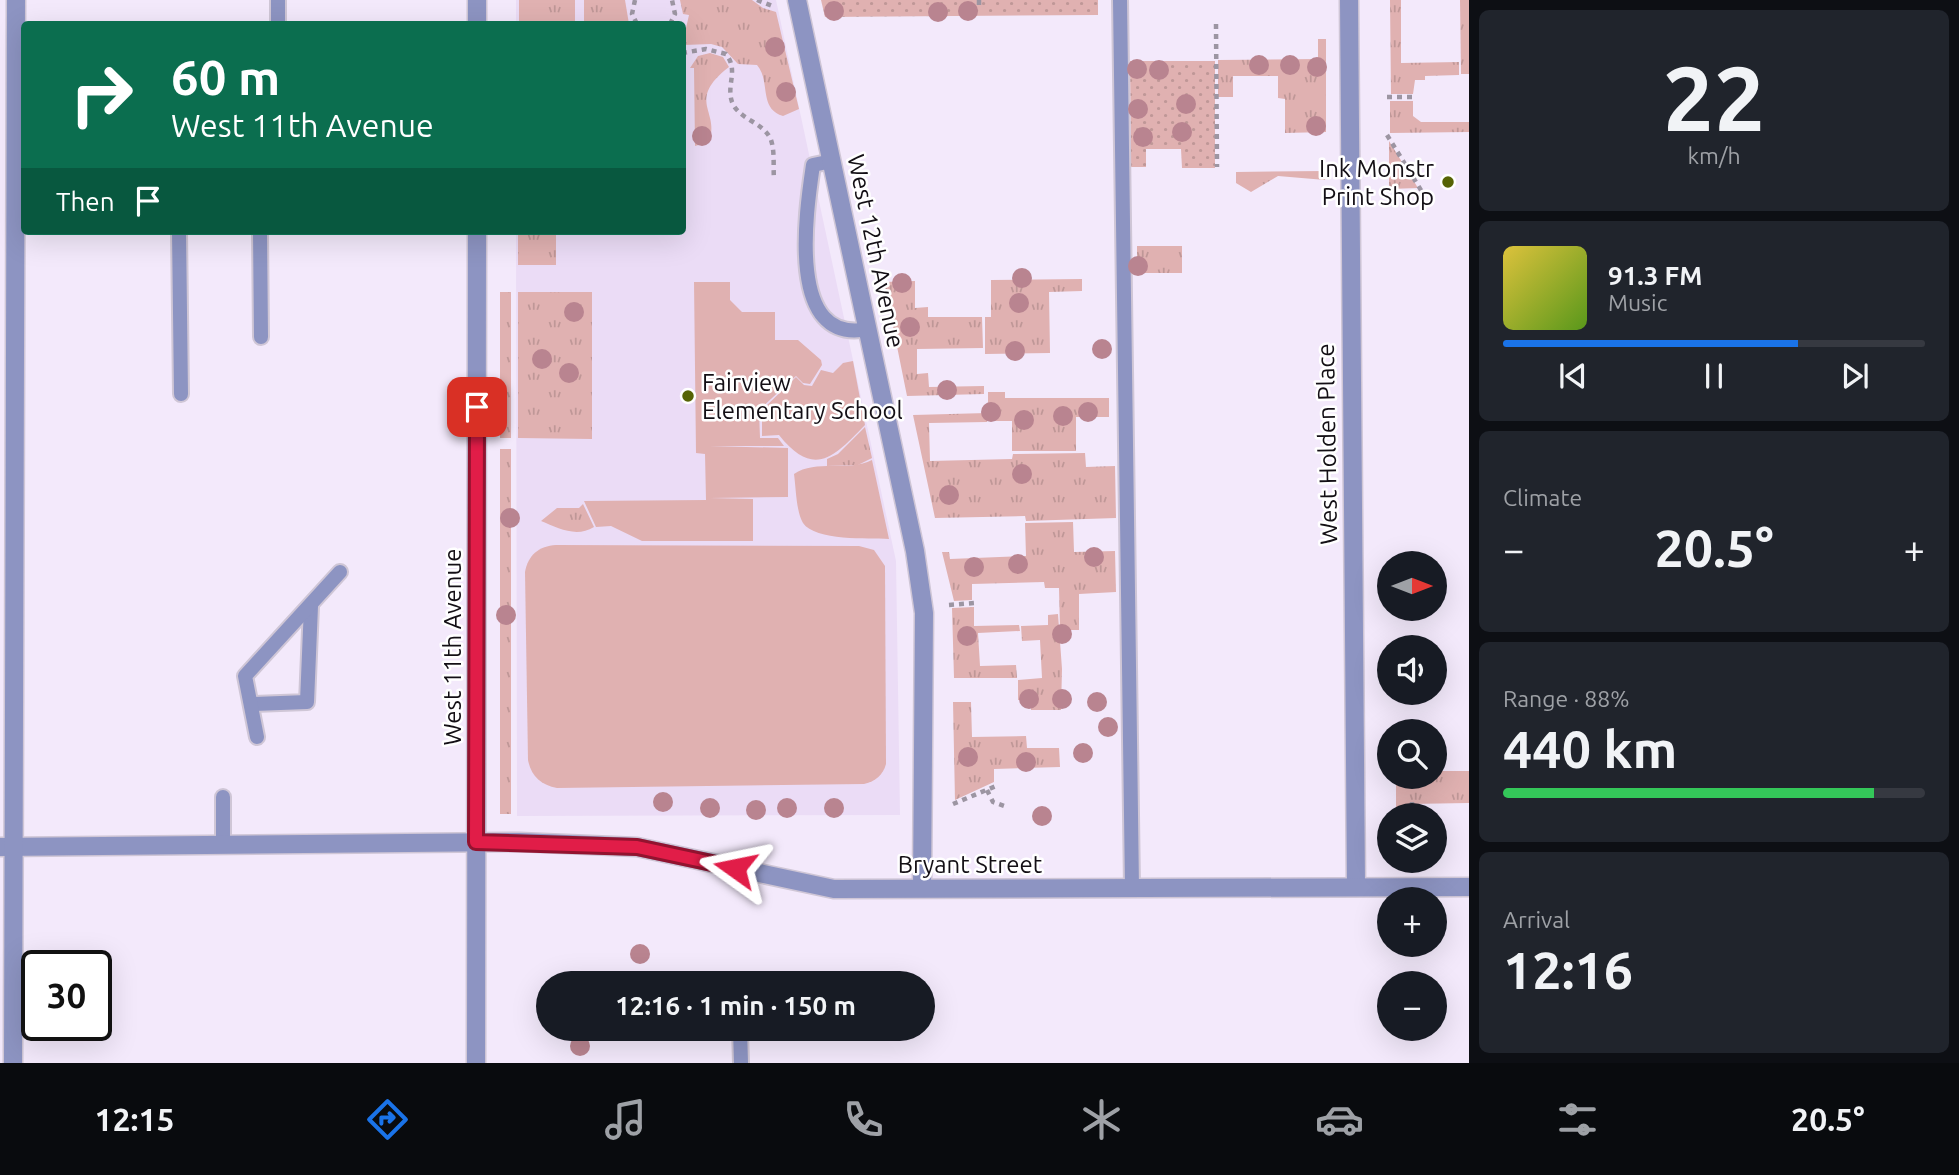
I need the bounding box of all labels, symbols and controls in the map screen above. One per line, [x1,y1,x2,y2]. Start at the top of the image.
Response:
text: 22 [1663,46,1765,148]
icon: right [56,49,147,140]
text: 60 m [171,49,280,104]
text: West 11th Avenue [171,107,434,143]
text: km/h [1687,143,1741,168]
street label: West 12th Avenue [842,152,910,350]
place label: Ink Monstr Print Shop [1319,155,1434,210]
marker: Ink Monstr Print Shop [1440,174,1456,190]
icon: arrive [129,182,167,220]
text: Then [56,187,115,216]
text: 91.3 FM [1608,261,1702,290]
text: Music [1608,290,1667,315]
street label: West Holden Place [1312,343,1342,545]
icon: previous [1554,357,1592,395]
icon: pause [1695,357,1733,395]
icon: next [1836,357,1874,395]
place label: Fairview Elementary School [702,369,903,424]
pin [447,377,507,437]
icon: arrive [458,388,496,426]
marker: Fairview Elementary School [680,388,696,404]
text: Climate [1503,485,1582,510]
text: 20.5° [1654,519,1774,577]
text: − [1503,528,1524,570]
text: + [1904,528,1925,570]
street label: West 11th Avenue [439,549,466,746]
north arrow [1377,551,1447,621]
map controls [1377,551,1447,1041]
button: sound [1377,635,1447,705]
text: Range · 88% [1503,686,1630,711]
button: search [1377,719,1447,789]
text: 440 km [1503,720,1677,778]
button: layers [1377,803,1447,873]
position arrow [698,831,772,905]
street label: Bryant Street [898,851,1043,878]
button: + [1377,887,1447,957]
text: Arrival [1503,907,1570,932]
text: 12:16 [1503,941,1633,999]
speed limit sign: 30 [21,950,112,1041]
button: − [1377,971,1447,1041]
text: 12:16 · 1 min · 150 m [615,991,856,1020]
icon: directions [363,1095,412,1144]
icon: music [601,1095,650,1144]
icon: phone [839,1095,888,1144]
icon: climate [1077,1095,1126,1144]
icon: car [1315,1095,1364,1144]
icon: filters [1553,1095,1602,1144]
text: 12:15 [94,1101,175,1137]
text: 20.5° [1791,1101,1864,1137]

